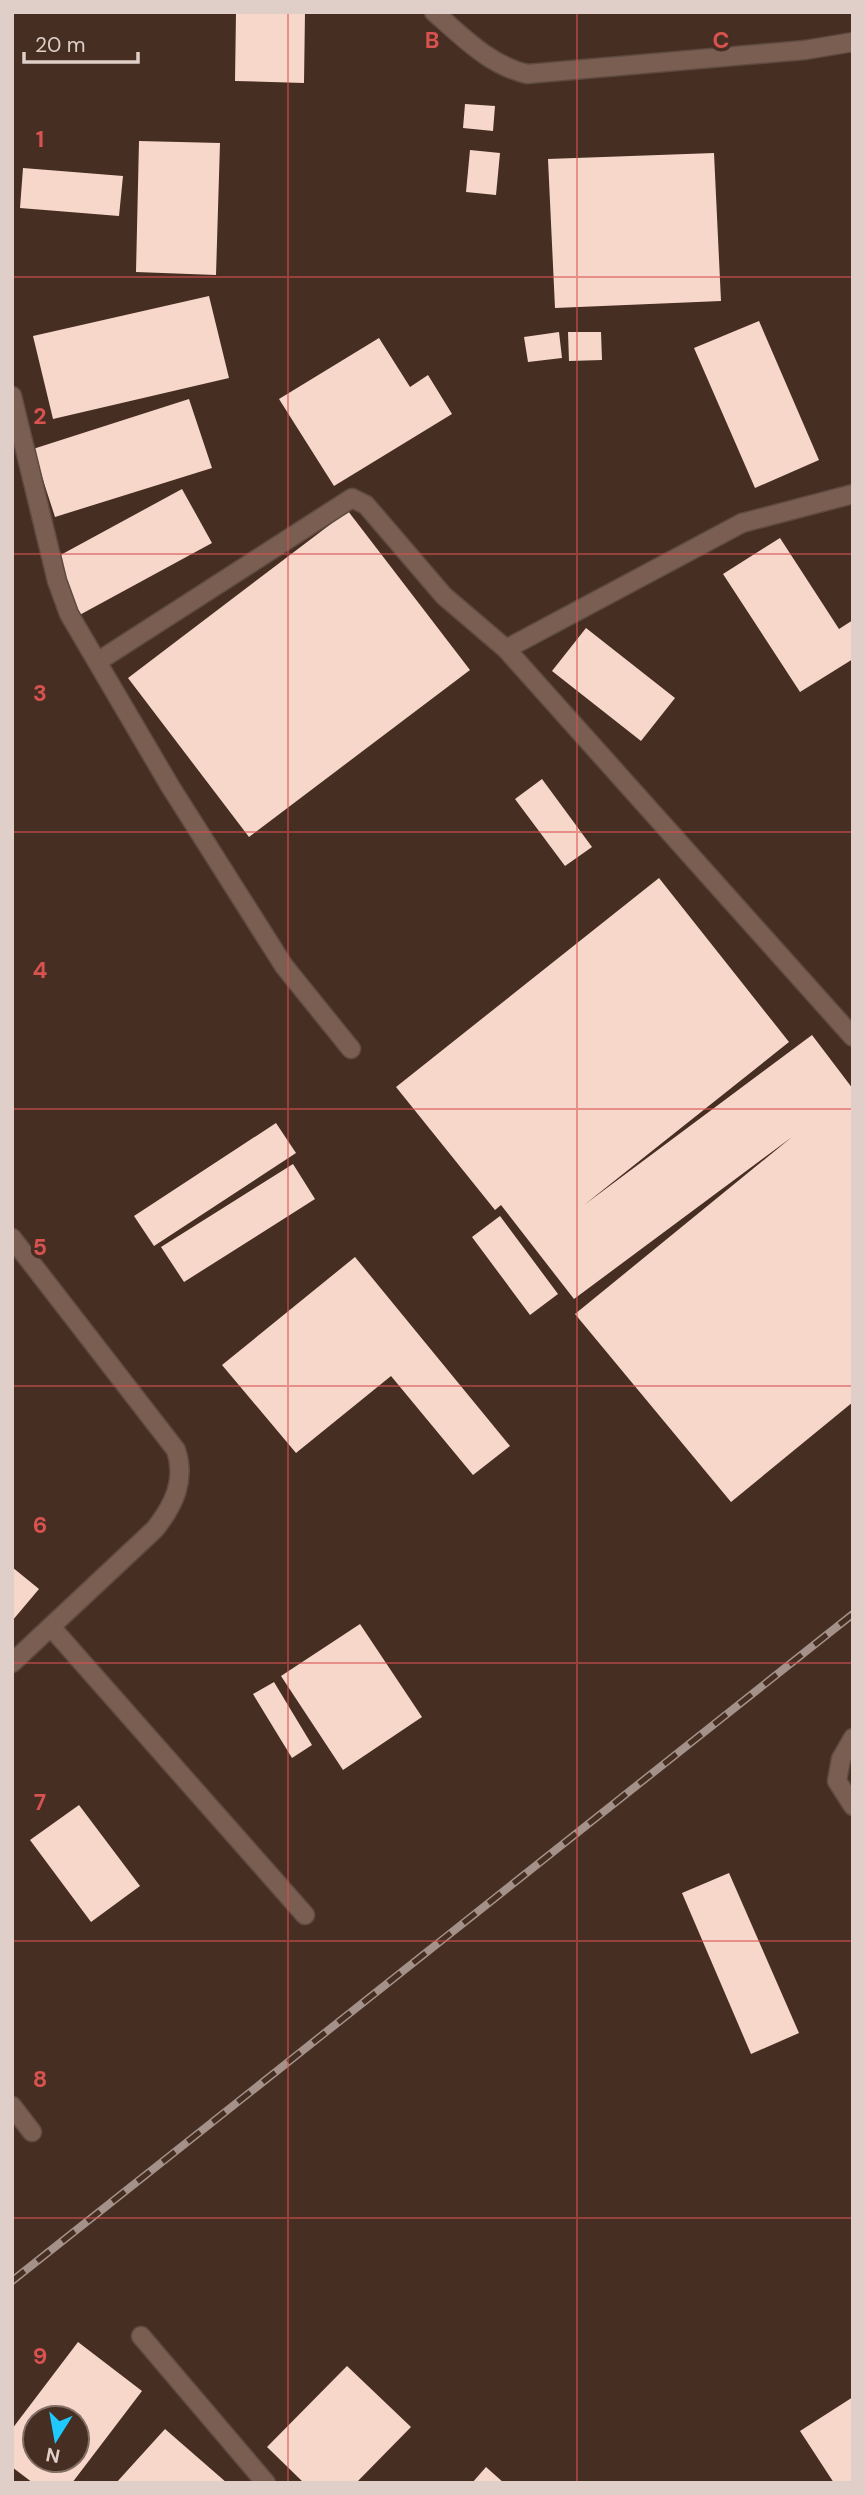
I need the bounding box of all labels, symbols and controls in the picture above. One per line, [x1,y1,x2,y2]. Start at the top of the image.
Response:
scale bar [24,21,138,65]
text: B [425,25,439,55]
text: C [713,25,729,55]
text: 20 m [35,31,86,59]
text: 1 [36,124,44,154]
text: 2 [33,401,47,431]
text: 3 [33,678,47,708]
text: 4 [33,955,48,985]
text: 5 [33,1232,47,1262]
text: 6 [33,1510,47,1540]
text: 7 [34,1787,46,1817]
text: 8 [33,2064,47,2094]
text: 9 [33,2341,47,2371]
north arrow [21,2404,91,2474]
text: N [44,2442,62,2469]

